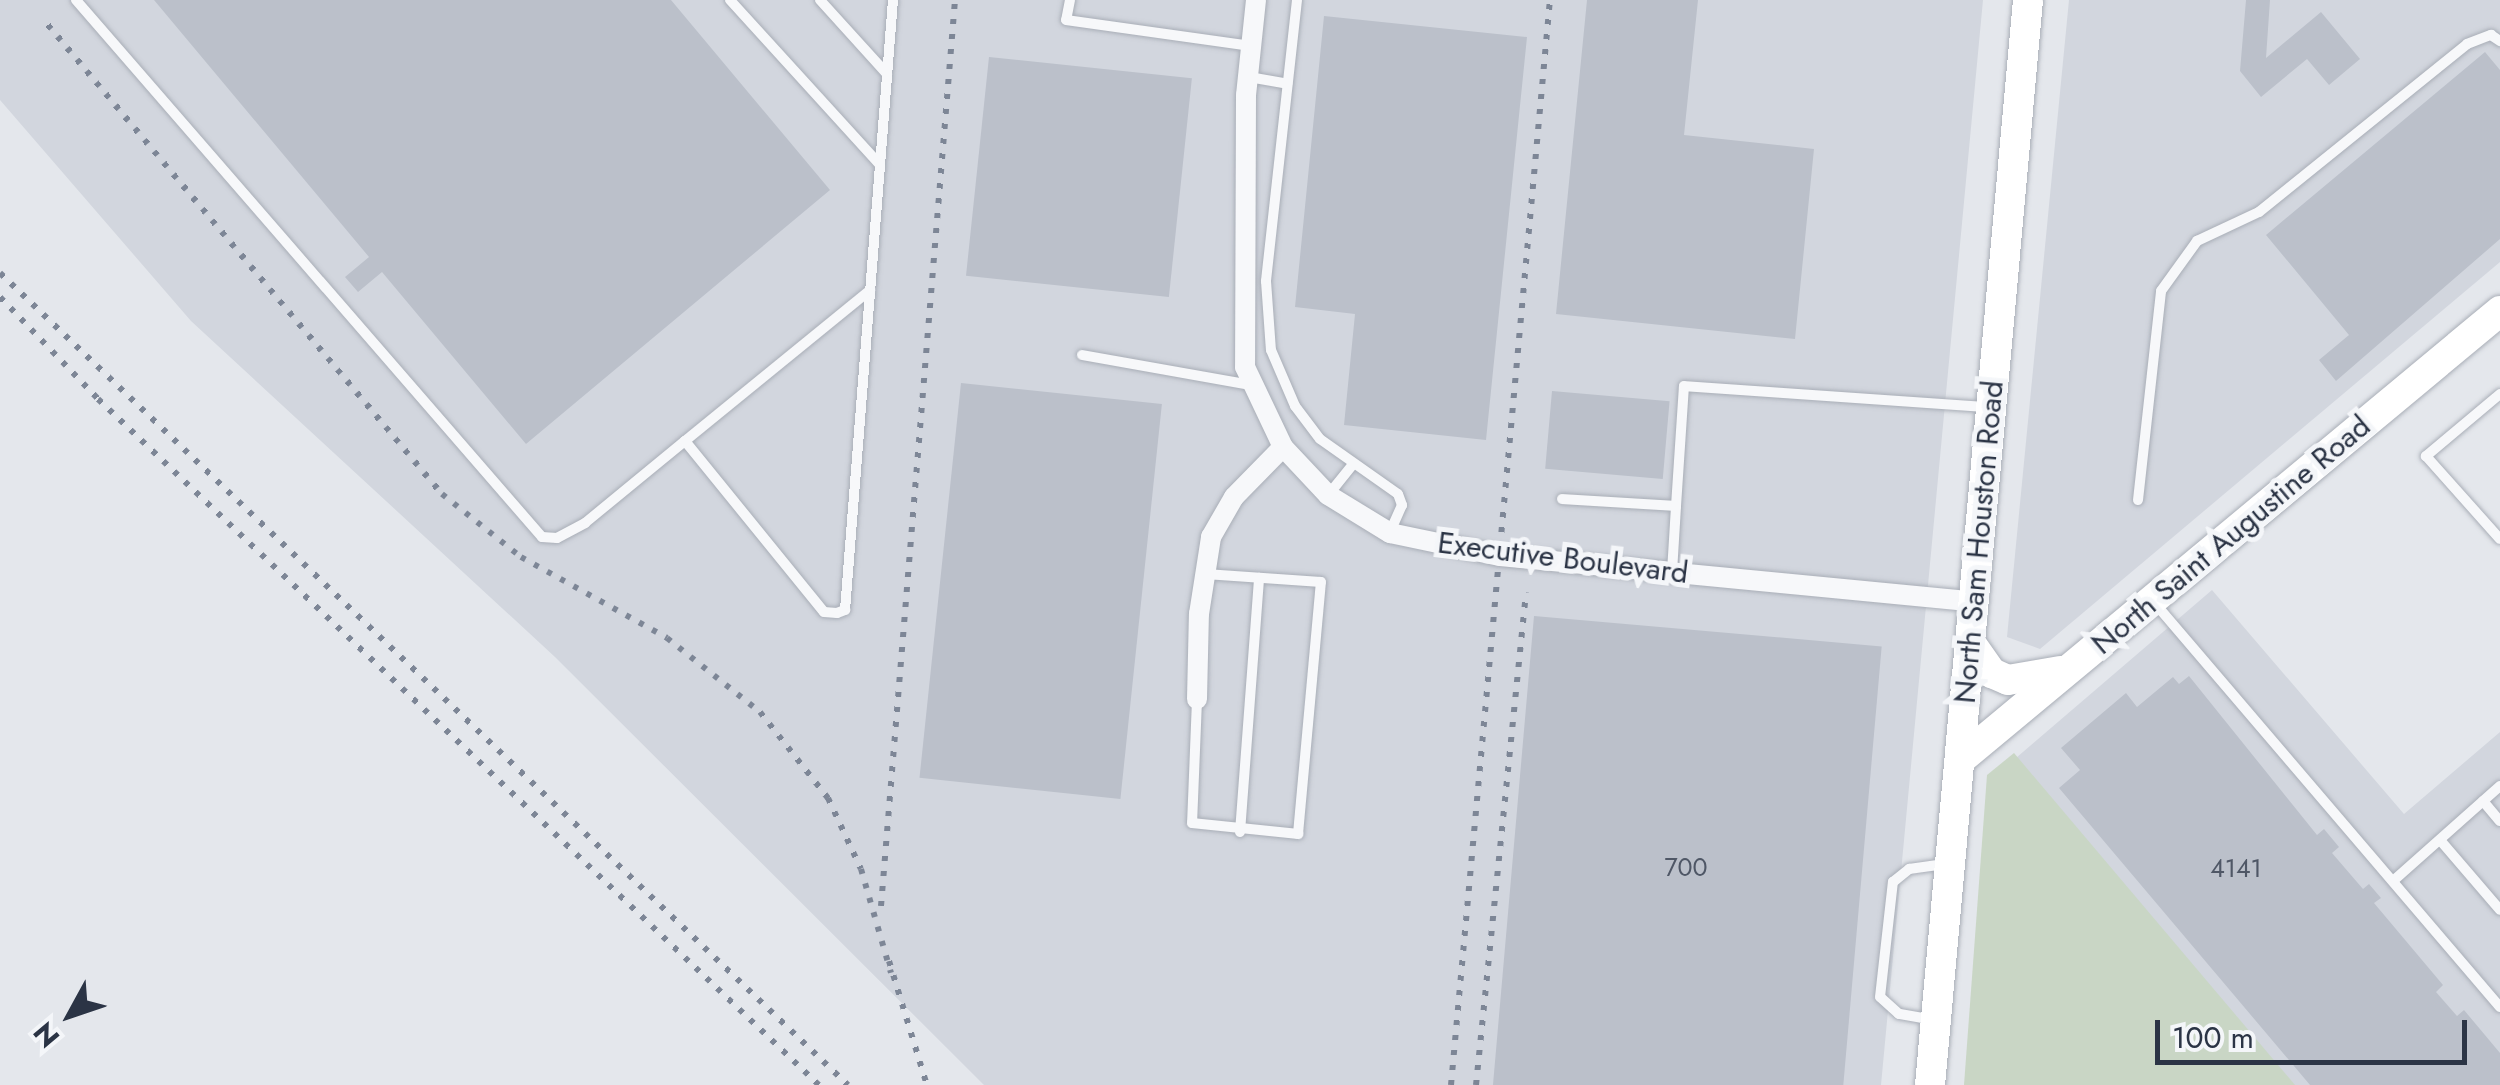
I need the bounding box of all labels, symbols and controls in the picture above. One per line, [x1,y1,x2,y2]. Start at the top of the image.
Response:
street label: North Sam Houston Road [1947,379,2011,705]
street label: North Saint Augustine Road [2084,408,2378,662]
street label: Executive Boulevard [1436,525,1690,591]
house number: 700 [1664,852,1708,882]
house number: 4141 [2210,853,2262,883]
north arrow [20,965,120,1065]
scale bar [2160,1000,2472,1062]
text: N [24,1013,69,1056]
text: 100 m [2172,1016,2254,1059]

